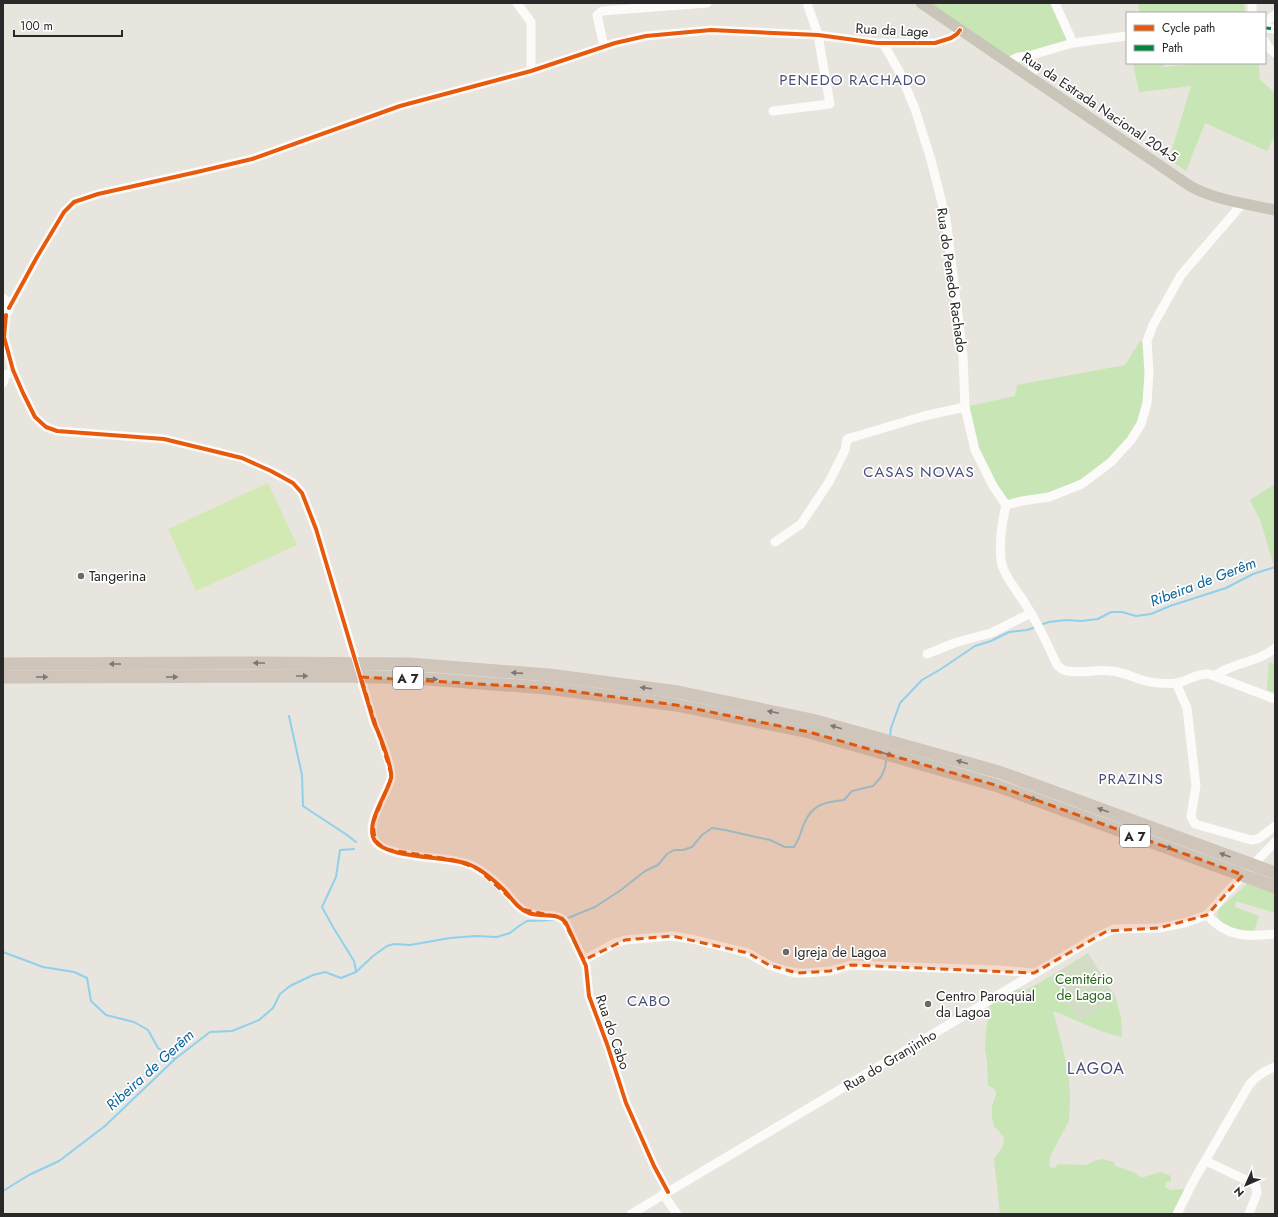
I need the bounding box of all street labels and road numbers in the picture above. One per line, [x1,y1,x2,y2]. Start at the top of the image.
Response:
street label: Rua da Lage [855,18,929,42]
street label: Rua da Estrada Nacional 204-5 [1018,47,1182,167]
street label: Rua do Penedo Rachado [932,206,972,354]
road number: A 7 [393,667,423,689]
road number: A 7 [1120,825,1150,847]
street label: Rua do Cabo [591,992,635,1072]
street label: Rua do Granjinho [840,1024,941,1096]

